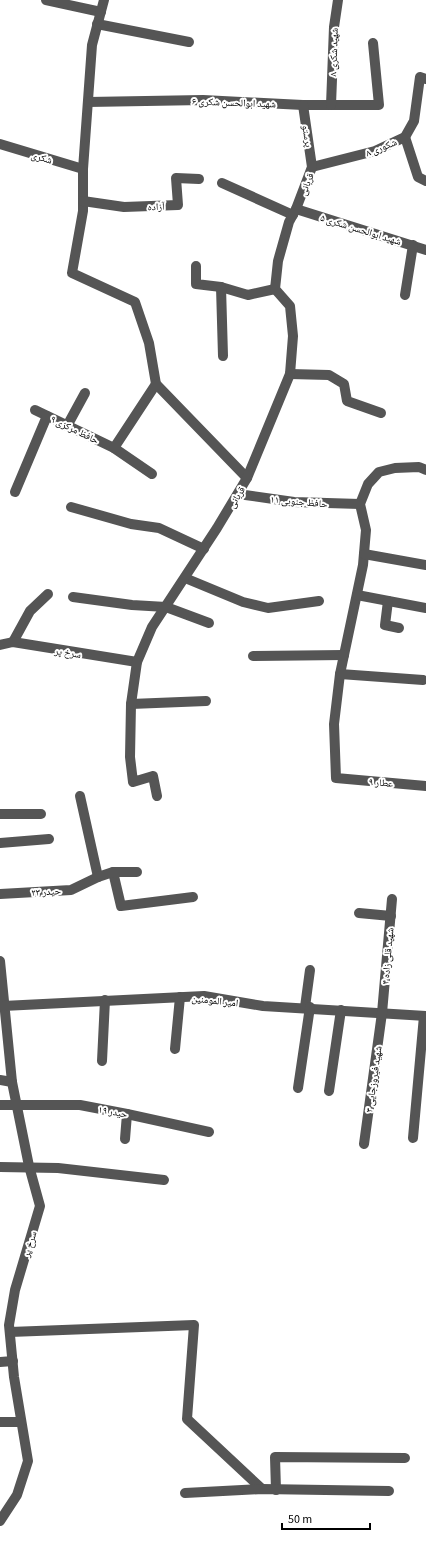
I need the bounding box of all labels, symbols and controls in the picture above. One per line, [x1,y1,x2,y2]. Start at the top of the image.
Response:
street label: شهید شکری ۸ [326,27,342,77]
street label: شهید ابوالحسن شکری ۶ [192,95,277,111]
street label: پرستو [298,124,316,148]
street label: شکوری ۸ [364,135,399,160]
street label: شکری [30,148,54,168]
street label: قربانی [296,171,318,198]
street label: آزاده [147,200,165,214]
street label: شهید ابوالحسن شکری ۵ [318,211,403,249]
street label: حافظ مرکزی ۹ [48,412,102,448]
street label: قربانی [225,484,249,511]
street label: حافظ جنوبی ۱۱ [270,493,329,512]
street label: سرخ پر [53,644,82,662]
street label: عطار ۹ [368,775,394,791]
street label: حیدر ۲۳ [31,884,62,900]
street label: شهید قلی زاده ۴ [379,927,397,985]
street label: امیر المومنین [191,992,239,1010]
street label: شهید فیروزجایی ۳ [362,1045,386,1113]
street label: حیدر ۱۹ [97,1103,129,1122]
street label: سرخ پر [19,1229,41,1260]
scale bar [282,1505,370,1531]
text: 50 m [288,1511,312,1528]

